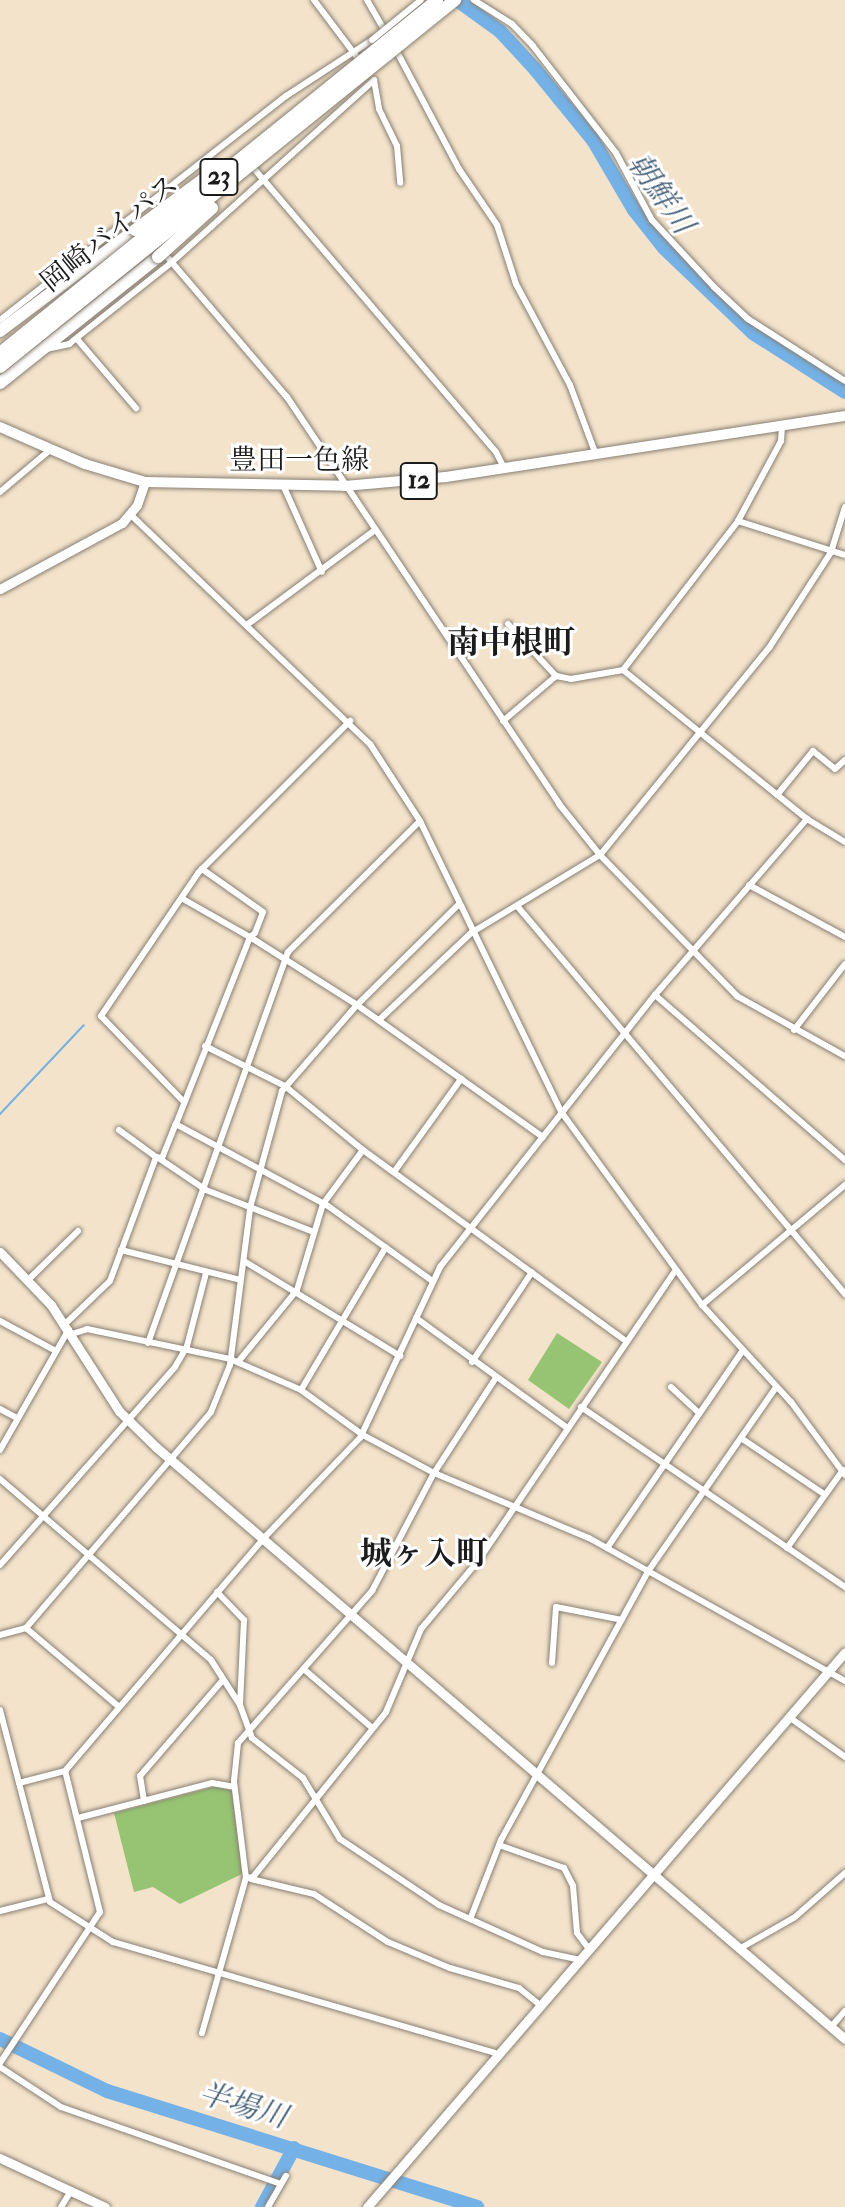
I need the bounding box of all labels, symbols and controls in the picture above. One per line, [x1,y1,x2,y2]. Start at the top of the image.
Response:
water label: 朝鮮川 [619,147,701,241]
road number: 23 [199,155,239,199]
street label: 岡崎バイパス [34,168,186,300]
street label: 豊田一色線 [229,444,369,478]
road number: 12 [399,459,439,503]
district label: 南中根町 [447,624,575,662]
district label: 城ヶ入町 [360,1535,488,1573]
water label: 半場川 [195,2076,291,2136]

